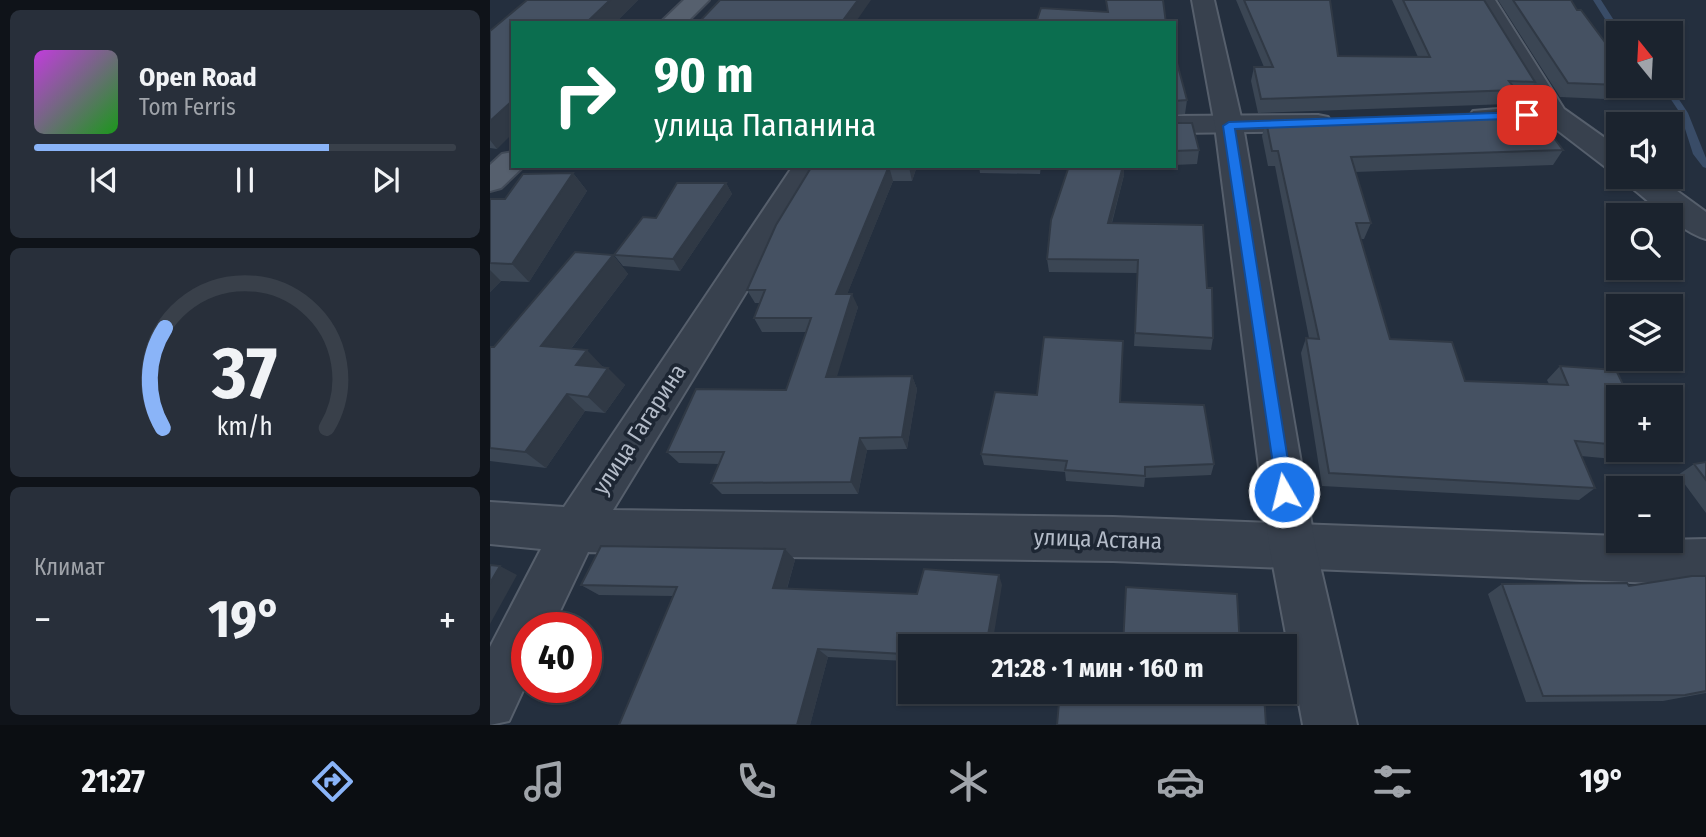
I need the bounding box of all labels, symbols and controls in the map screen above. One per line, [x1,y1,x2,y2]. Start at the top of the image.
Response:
north arrow [1606,21,1684,98]
map controls [1606,21,1683,553]
text: 90 m [654,46,754,105]
icon: right [539,49,630,140]
text: Open Road [139,62,257,93]
pin [1497,85,1557,145]
text: Tom Ferris [139,93,236,121]
icon: arrive [1508,96,1546,134]
text: улица Папанина [654,106,876,144]
button: sound [1606,112,1683,189]
icon: previous [85,161,123,199]
icon: pause [226,161,264,199]
icon: next [367,161,405,199]
button: search [1606,203,1683,280]
button: layers [1606,294,1683,371]
text: 37 [211,331,278,418]
street label: улица Гагарина [586,358,692,500]
button: + [1606,385,1683,462]
text: km/h [217,412,273,442]
position arrow [1247,455,1321,529]
button: − [1606,476,1683,553]
street label: улица Астана [1033,523,1163,555]
text: Климат [34,553,105,581]
text: 19° [208,588,282,651]
text: − [34,597,51,643]
text: + [439,597,456,643]
speed limit sign: 40 [511,612,602,703]
text: 21:28 · 1 мин · 160 m [992,653,1203,684]
icon: directions [308,757,357,806]
icon: music [520,757,569,806]
icon: phone [732,757,781,806]
icon: climate [944,757,993,806]
icon: car [1156,757,1205,806]
icon: filters [1368,757,1417,806]
text: 21:27 [81,762,145,800]
text: 19° [1579,762,1625,800]

